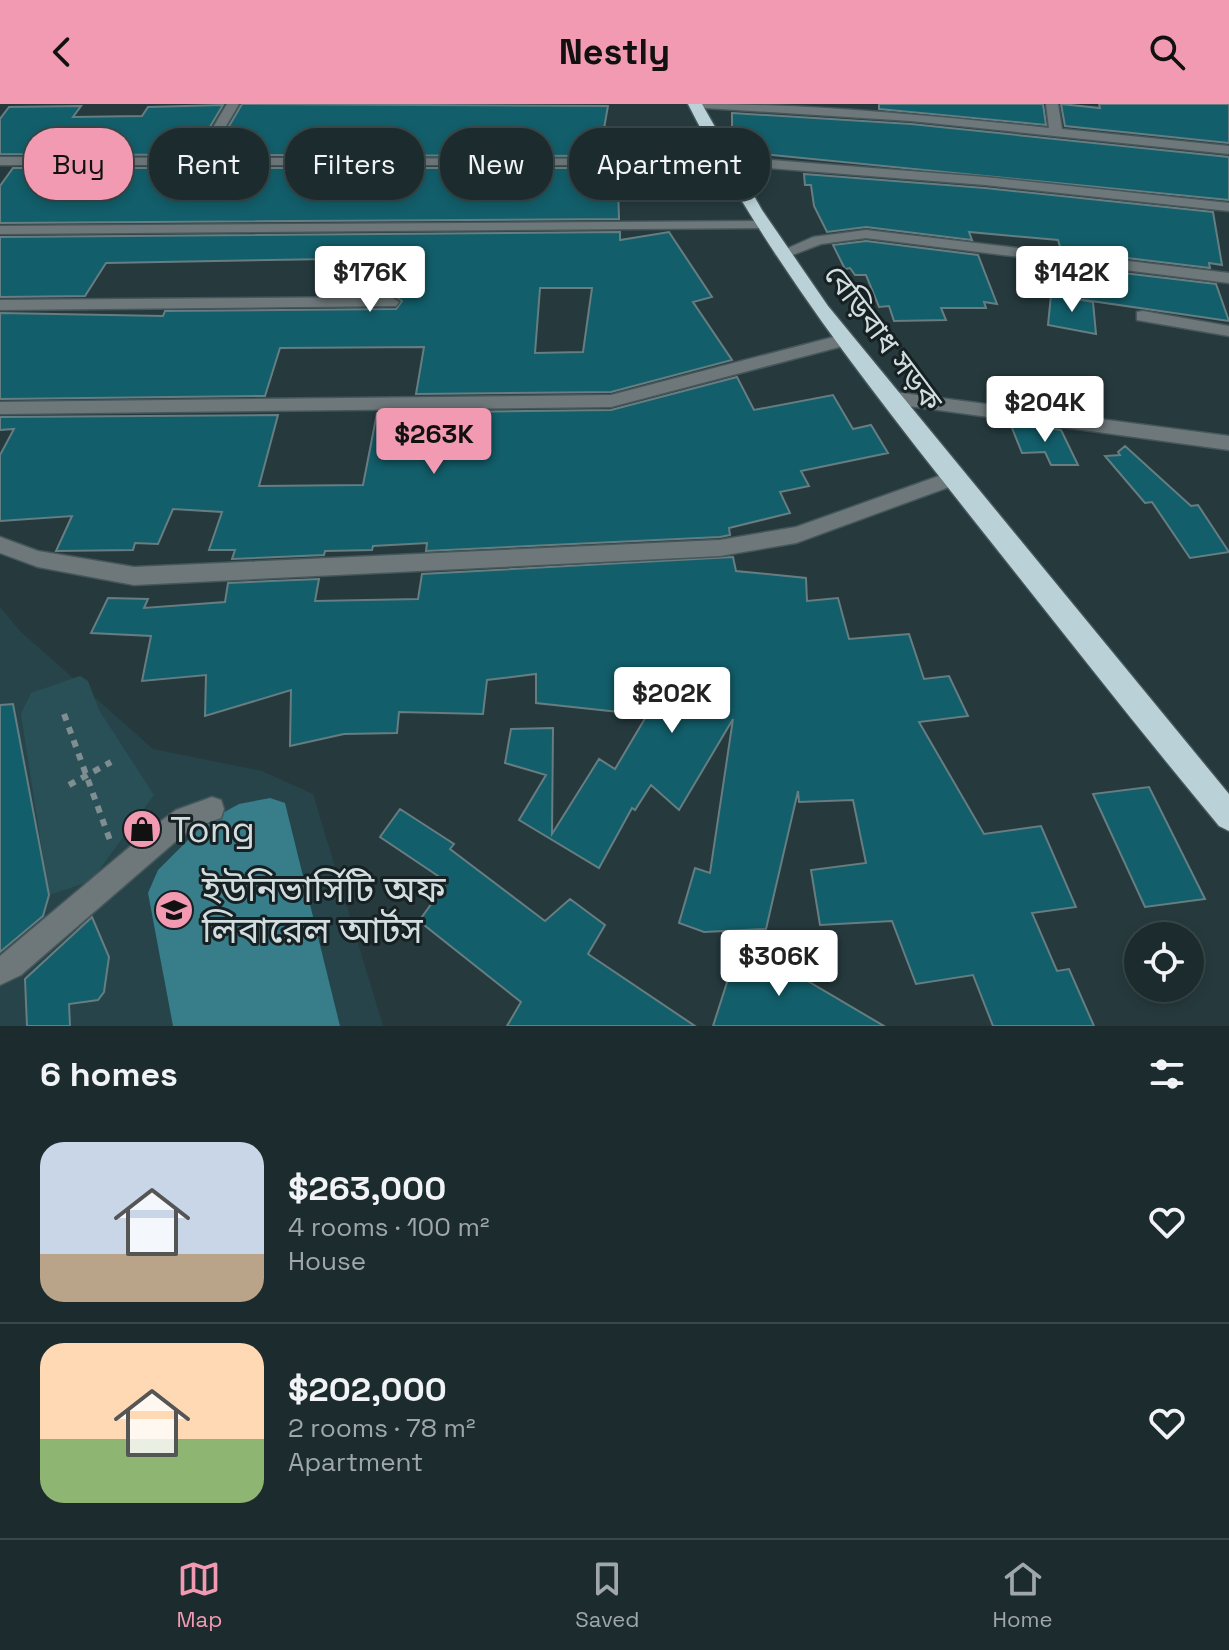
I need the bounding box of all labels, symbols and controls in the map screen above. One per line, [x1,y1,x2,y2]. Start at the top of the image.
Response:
text: Nestly [559,29,670,75]
icon: back [40,30,84,74]
icon: search [1145,30,1189,74]
chip: Buy [24,128,133,200]
chip: Rent [149,128,269,200]
chip: Filters [285,128,424,200]
chip: New [440,128,553,200]
chip: Apartment [569,128,770,200]
pin: $176K [314,246,426,314]
pin: $142K [1016,246,1128,314]
text: $176K [333,255,407,289]
text: $142K [1034,255,1110,289]
street label: বেড়িবাধ সড়ক [816,257,952,419]
pin: $204K [989,376,1101,444]
text: $204K [1005,385,1085,419]
pin: $263K [378,408,490,476]
text: $263K [394,417,474,451]
pin: $202K [616,667,728,735]
text: $202K [632,676,712,710]
place label: Tong [170,807,255,853]
shop icon: Tong [121,808,163,850]
place label: ইউনিভার্সিটি অফ লিবারেল আর্টস [201,867,447,954]
school or university icon: ইউনিভার্সিটি অফ লিবারেল আর্টস [153,889,195,931]
map controls [1124,922,1204,1002]
button: locate [1124,922,1204,1002]
pin: $306K [723,930,835,998]
text: $306K [739,939,819,973]
icon: filters [1145,1052,1189,1096]
text: 6 homes [40,1053,178,1096]
text: $263,000 [288,1167,446,1210]
icon: home [104,1174,200,1270]
icon: heart [1145,1200,1189,1244]
text: 4 rooms · 100 m² [288,1210,489,1244]
text: House [288,1244,366,1278]
text: $202,000 [288,1368,447,1411]
icon: home [104,1375,200,1471]
icon: heart [1145,1401,1189,1445]
text: 2 rooms · 78 m² [288,1411,475,1445]
text: Apartment [288,1445,423,1479]
tab: Map [177,1557,222,1633]
tab: Saved [575,1557,640,1633]
tab: Home [993,1557,1053,1633]

